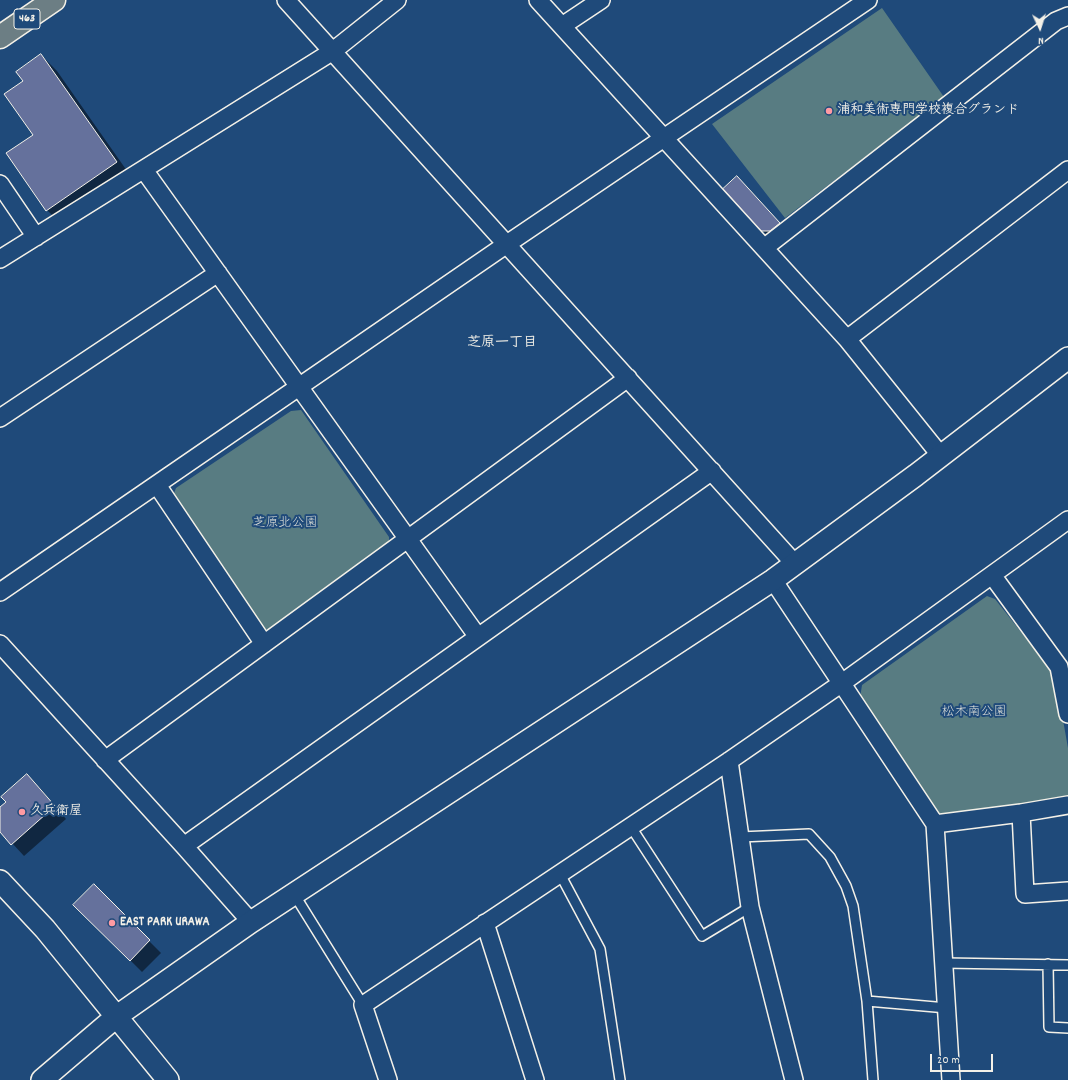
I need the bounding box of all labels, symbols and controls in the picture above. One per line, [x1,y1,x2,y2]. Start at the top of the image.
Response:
north arrow [1020,8,1060,48]
road number: 463 [14,9,40,29]
text: N [1038,32,1044,48]
place label: 浦和美術専門学校複合グランド [837,103,1019,119]
marker: 浦和美術専門学校複合グランド [824,106,834,116]
district label: 芝原一丁目 [467,336,537,352]
park label: 芝原北公園 [253,516,317,532]
park label: 松木南公園 [942,705,1006,721]
place label: 久兵衛屋 [30,804,82,820]
marker: 久兵衛屋 [17,807,27,817]
place label: EAST PARK URAWA [120,915,209,931]
marker: EAST PARK URAWA [107,918,117,928]
scale bar [932,1046,995,1072]
text: 20 m [937,1052,960,1069]

